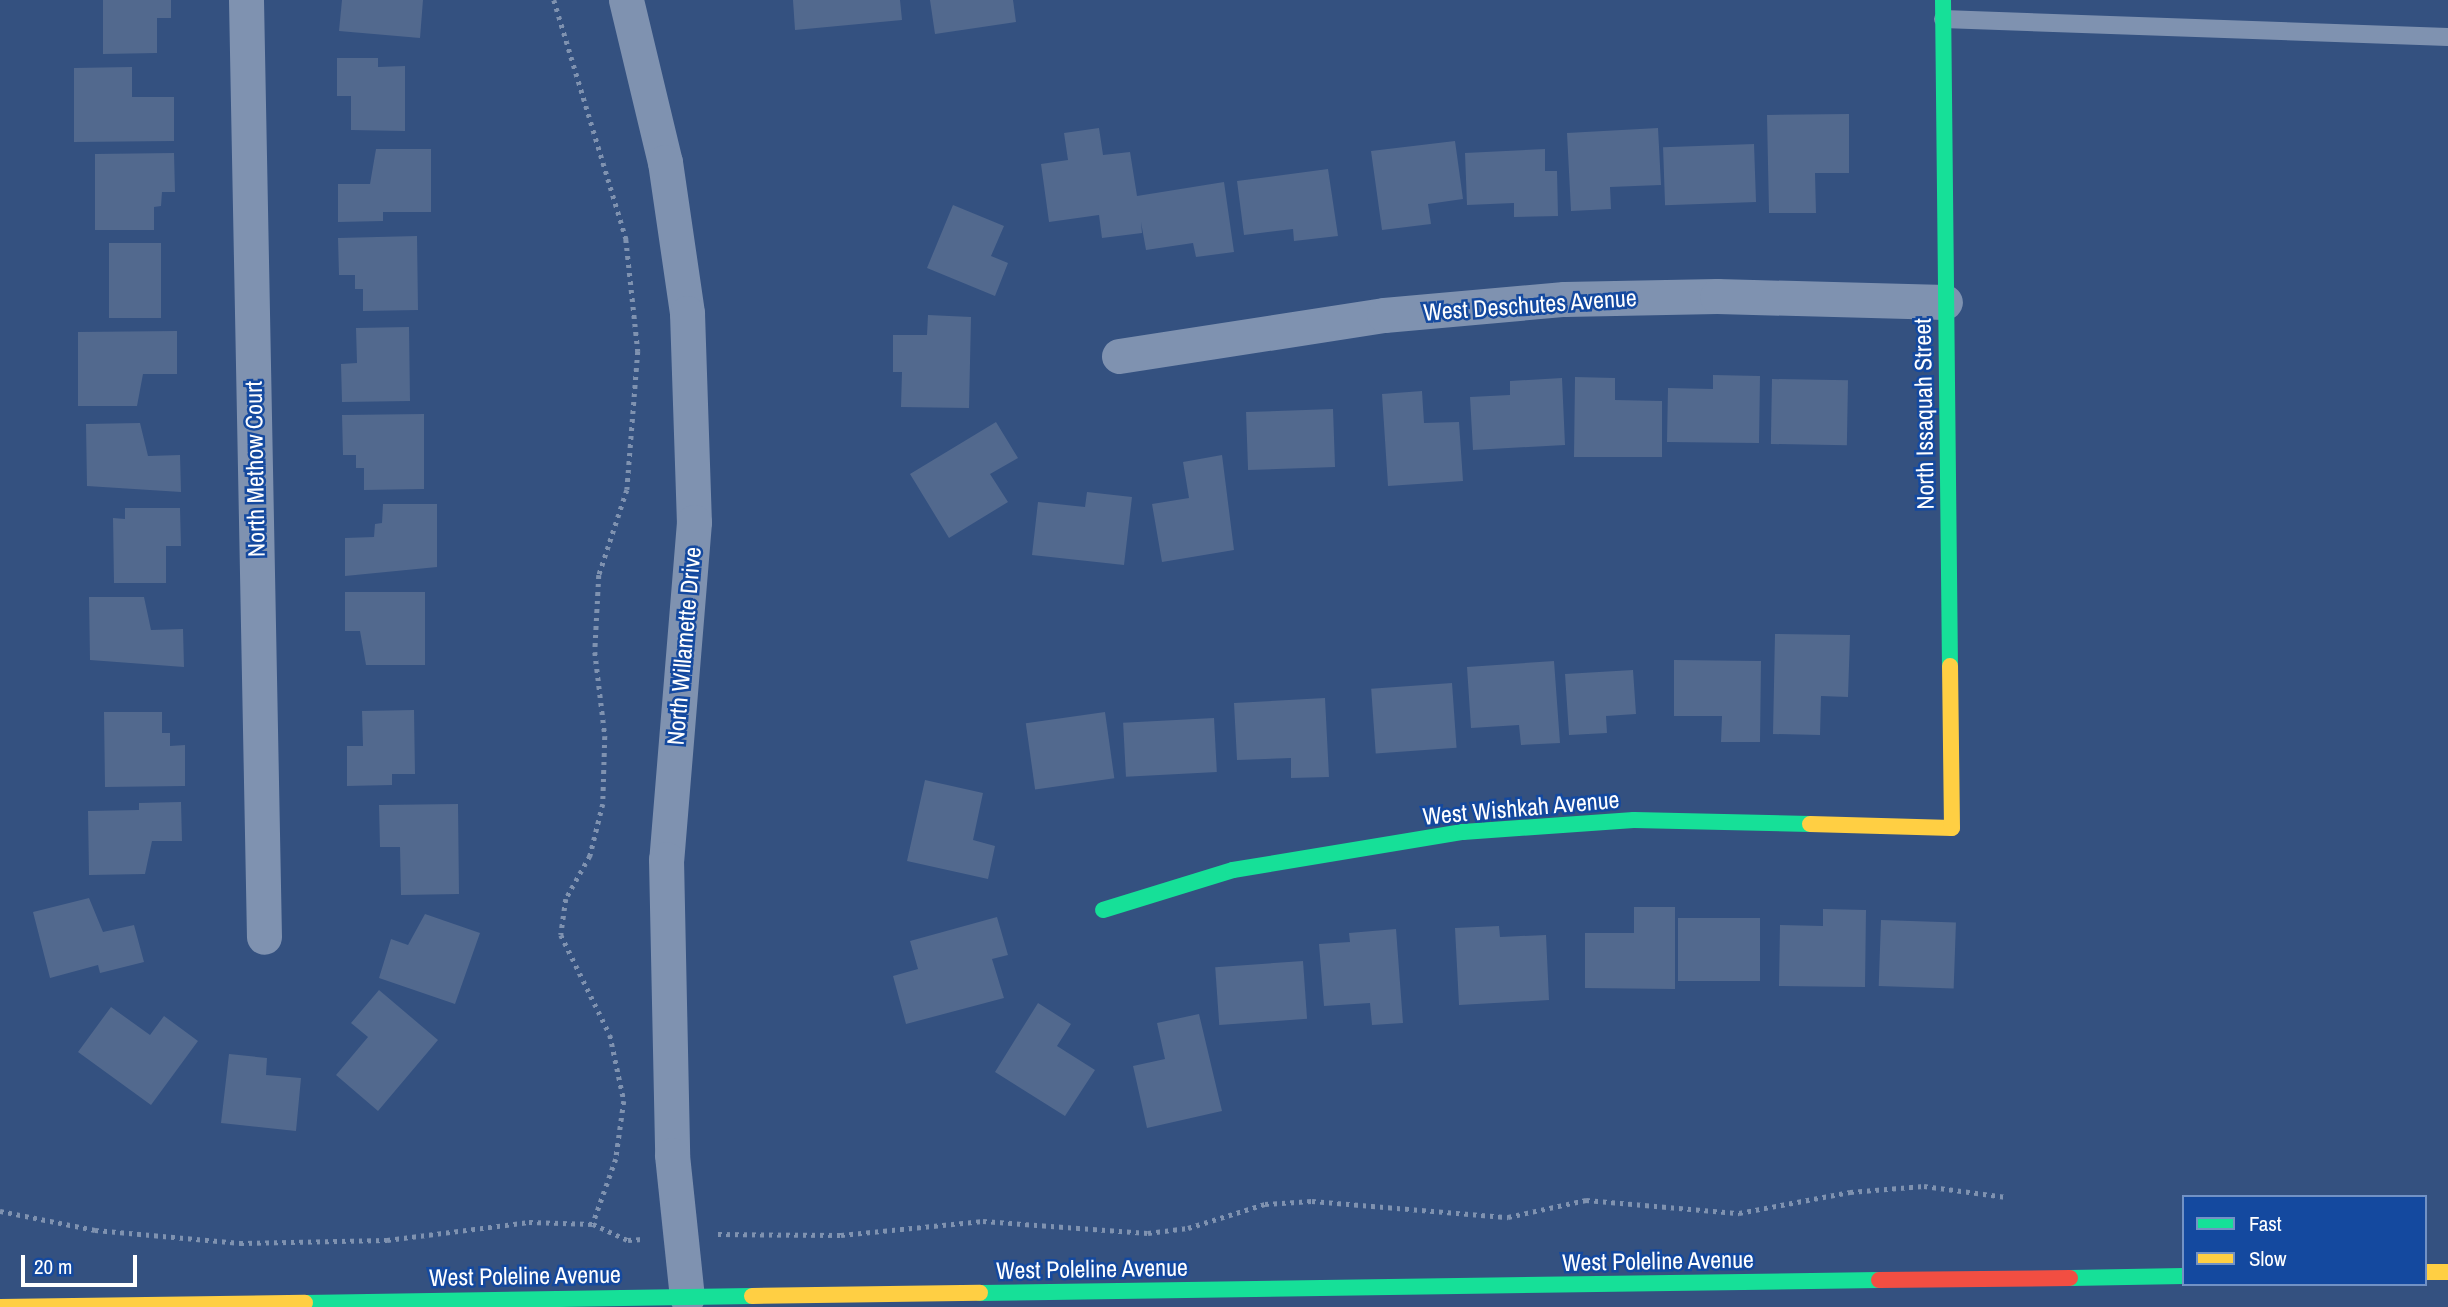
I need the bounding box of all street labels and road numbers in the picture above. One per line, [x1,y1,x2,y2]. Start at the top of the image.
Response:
street label: West Deschutes Avenue [1422,283,1638,327]
street label: North Issaquah Street [1908,318,1940,510]
street label: North Methow Court [239,381,271,557]
street label: North Willamette Drive [661,546,707,746]
street label: West Wishkah Avenue [1421,785,1621,831]
street label: West Poleline Avenue [1561,1245,1755,1277]
street label: West Poleline Avenue [995,1253,1189,1285]
street label: West Poleline Avenue [428,1260,622,1292]

